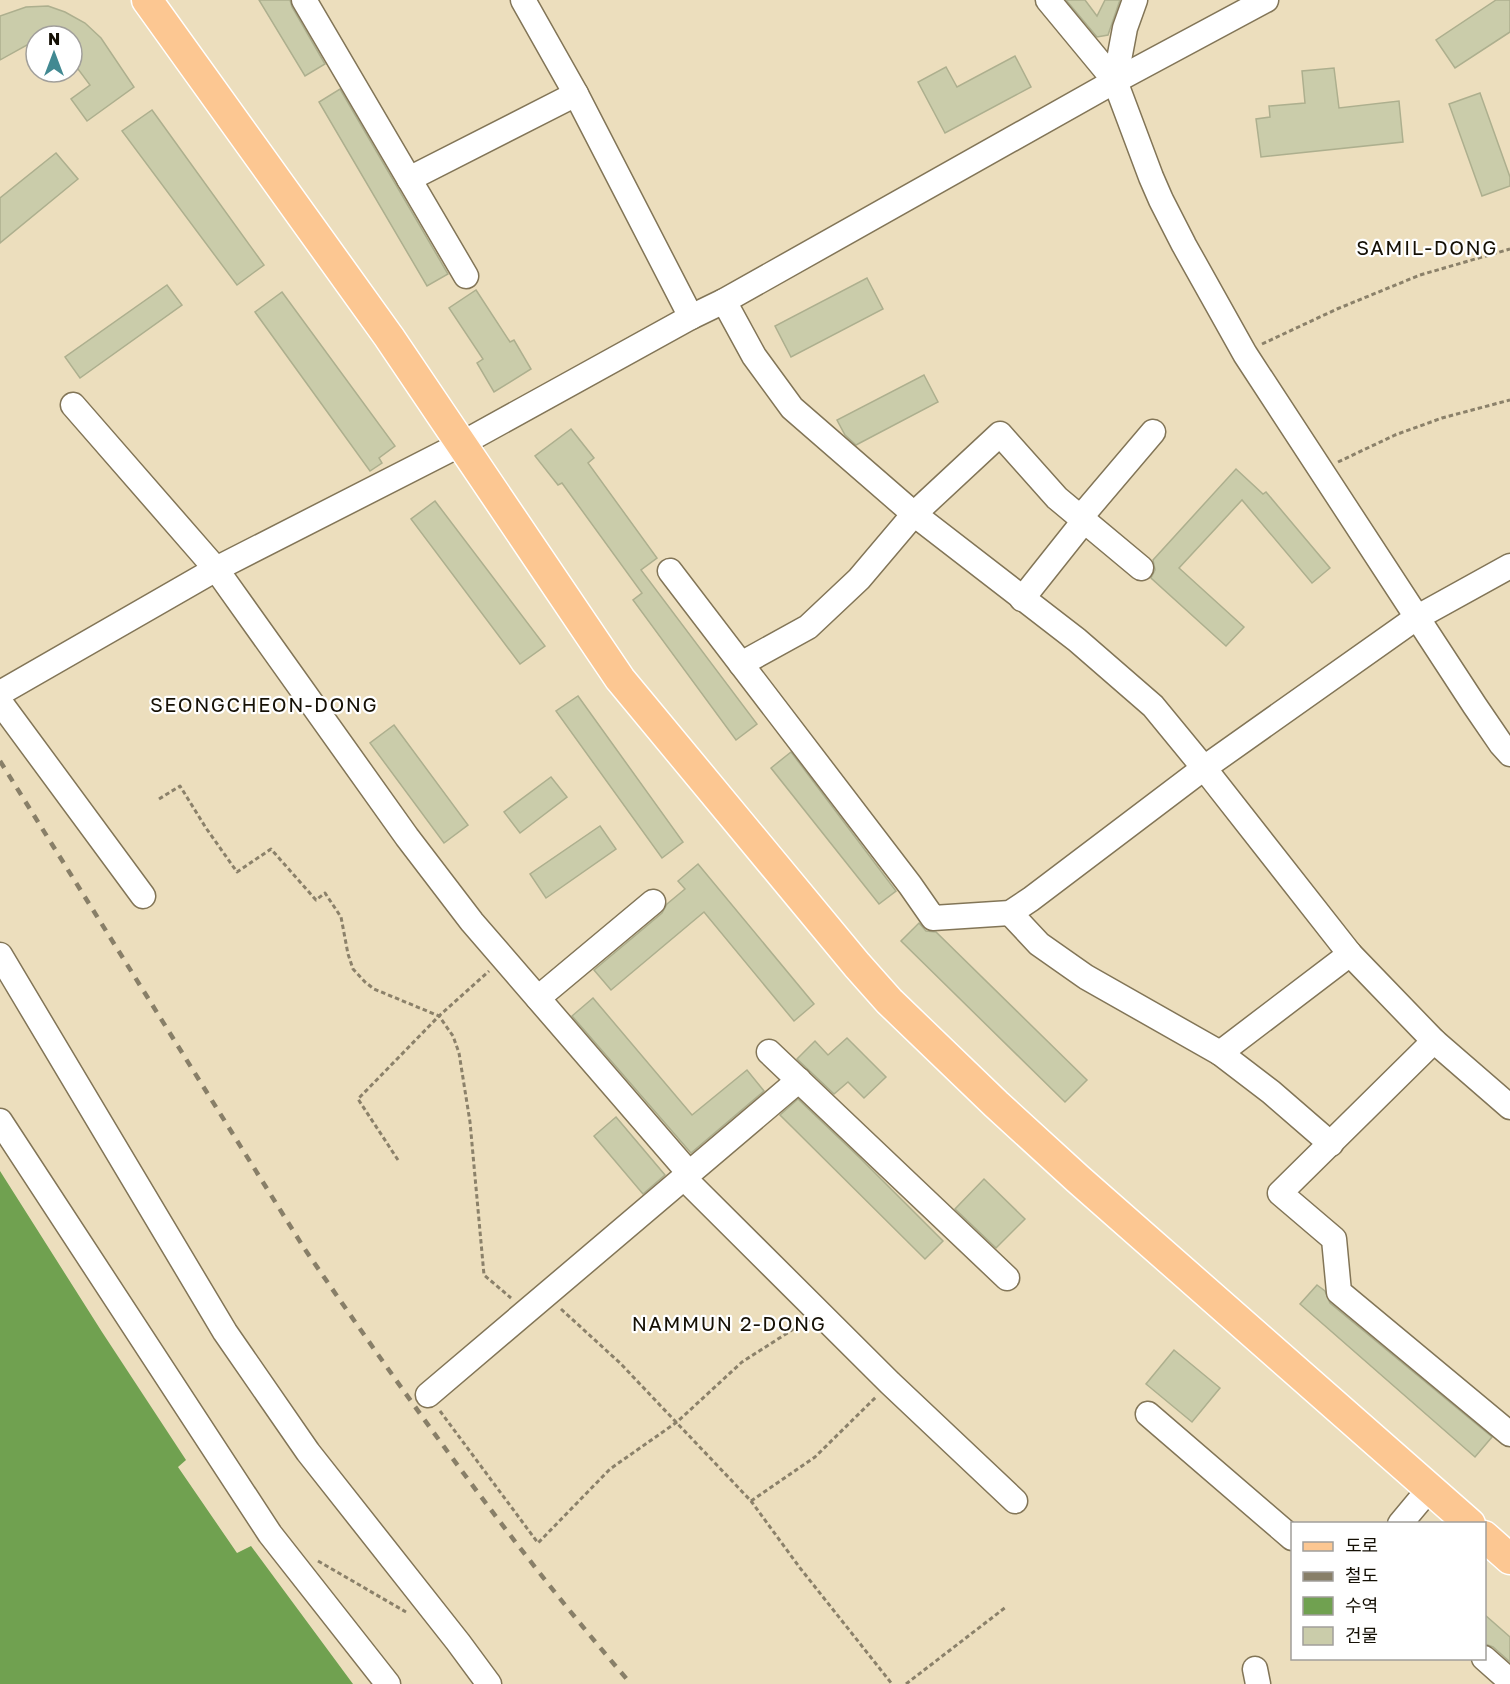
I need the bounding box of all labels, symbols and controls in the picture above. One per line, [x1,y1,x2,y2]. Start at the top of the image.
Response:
north arrow [24,24,84,84]
text: N [48,29,60,49]
district label: SAMIL-DONG [1356,235,1498,259]
district label: SEONGCHEON-DONG [150,692,378,716]
district label: NAMMUN 2-DONG [632,1311,826,1335]
legend [1291,1522,1486,1660]
text: 도로 [1345,1534,1378,1556]
text: 철도 [1345,1564,1378,1586]
text: 수역 [1345,1594,1378,1616]
text: 건물 [1345,1624,1378,1646]

